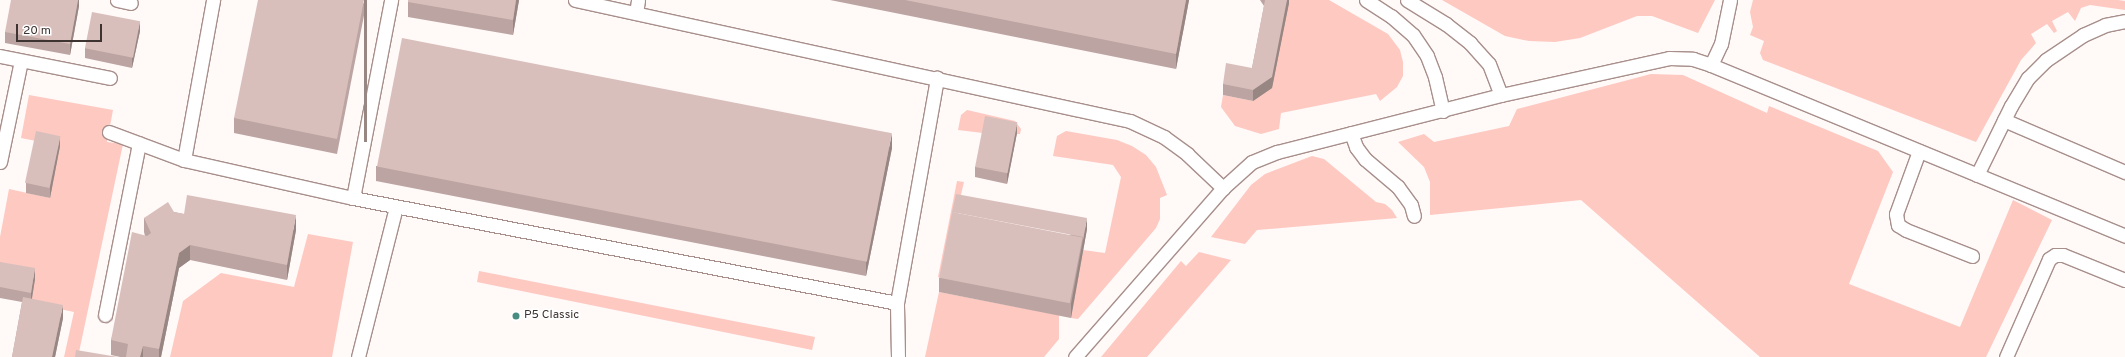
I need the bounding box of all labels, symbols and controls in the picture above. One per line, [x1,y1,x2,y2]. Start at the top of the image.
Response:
scale bar [18,16,104,42]
text: 20 m [23,23,51,39]
place label: P5 Classic [524,309,579,323]
marker: P5 Classic [511,311,521,321]

